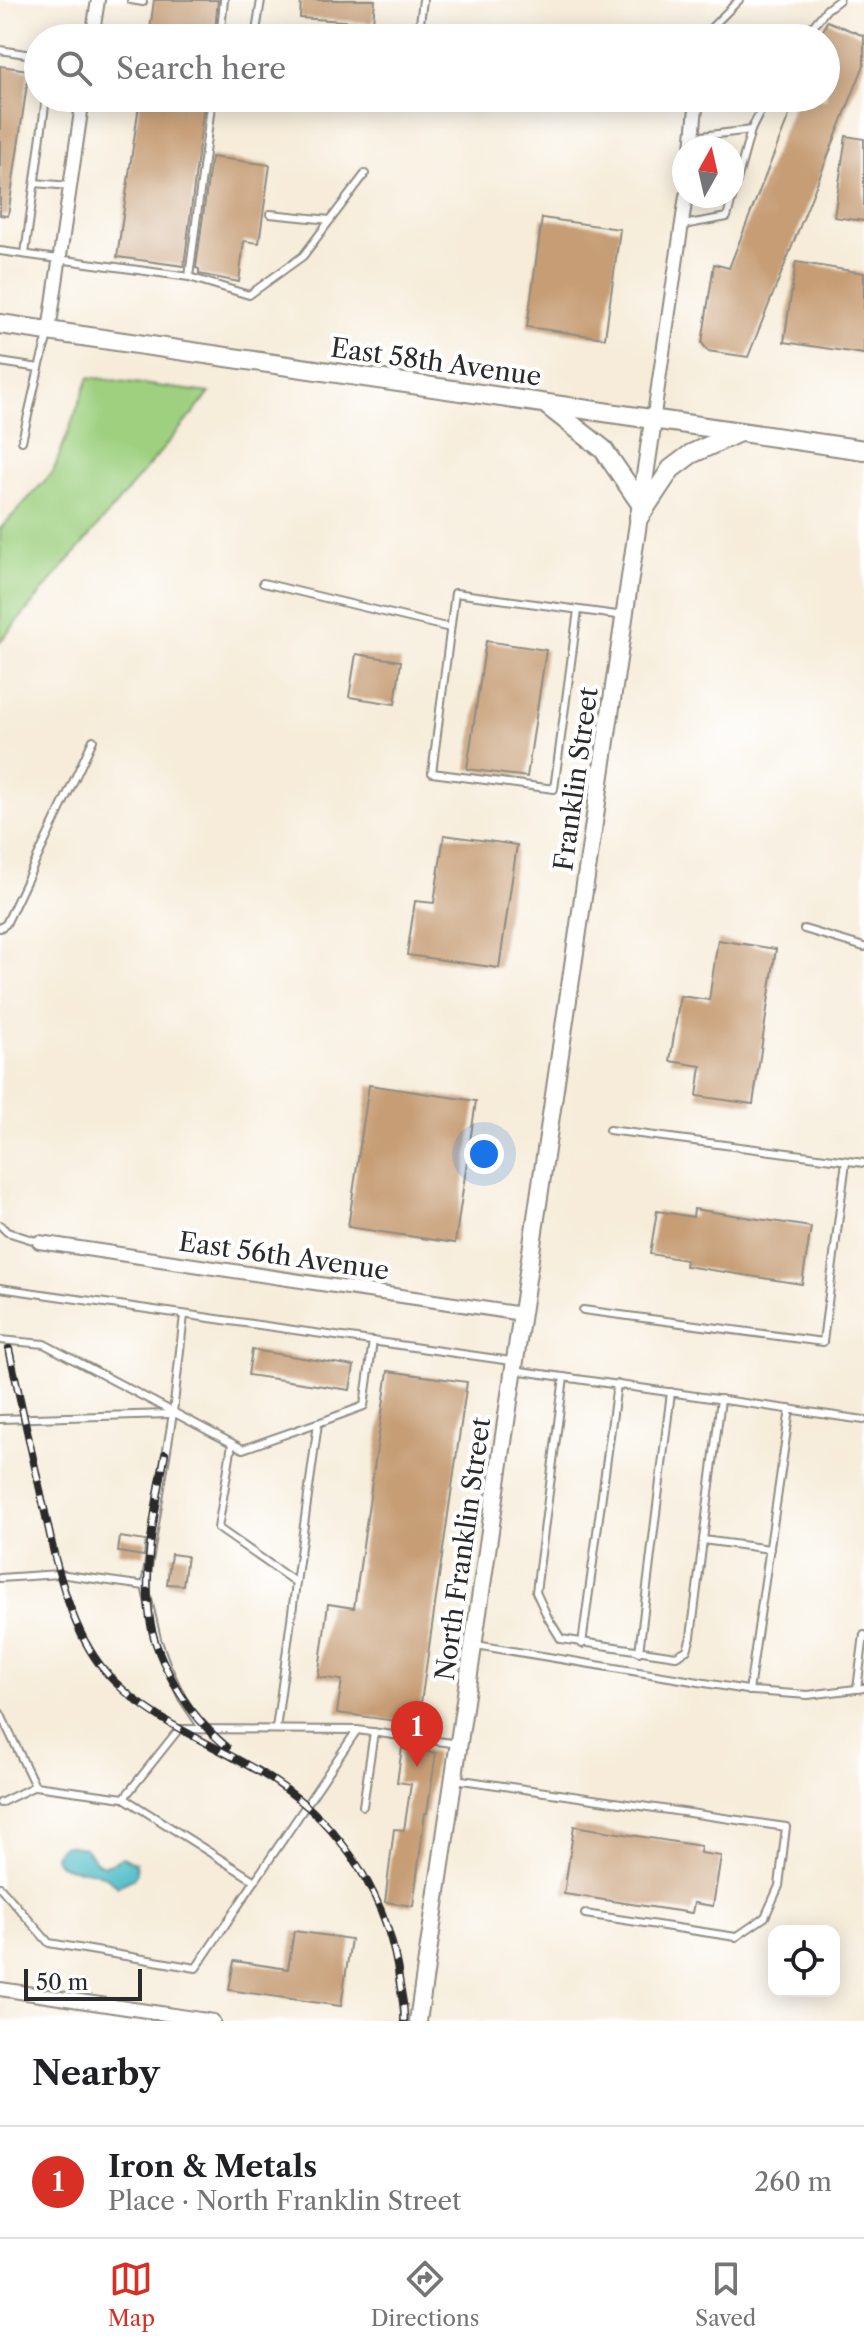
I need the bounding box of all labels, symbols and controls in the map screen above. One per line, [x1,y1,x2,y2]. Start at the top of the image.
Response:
search box [24,24,840,112]
icon: search [52,46,96,90]
text: Search here [116,50,286,87]
north arrow [672,136,744,208]
street label: East 58th Avenue [329,331,543,393]
street label: Franklin Street [547,684,605,873]
your location [464,1134,504,1174]
street label: East 56th Avenue [177,1225,391,1287]
street label: North Franklin Street [429,1415,497,1683]
pin: 1 [391,1701,443,1767]
map controls [768,1925,840,1997]
button: locate [768,1925,840,1997]
scale bar [24,1965,142,2001]
text: 50 m [36,1969,88,1996]
text: Nearby [32,2052,160,2094]
text: Iron & Metals [108,2148,317,2185]
text: 1 [52,2166,64,2198]
text: 260 m [754,2166,832,2198]
text: Place · North Franklin Street [108,2185,461,2217]
tab: Map [108,2257,155,2332]
tab: Directions [371,2257,479,2332]
tab: Saved [695,2257,756,2332]

